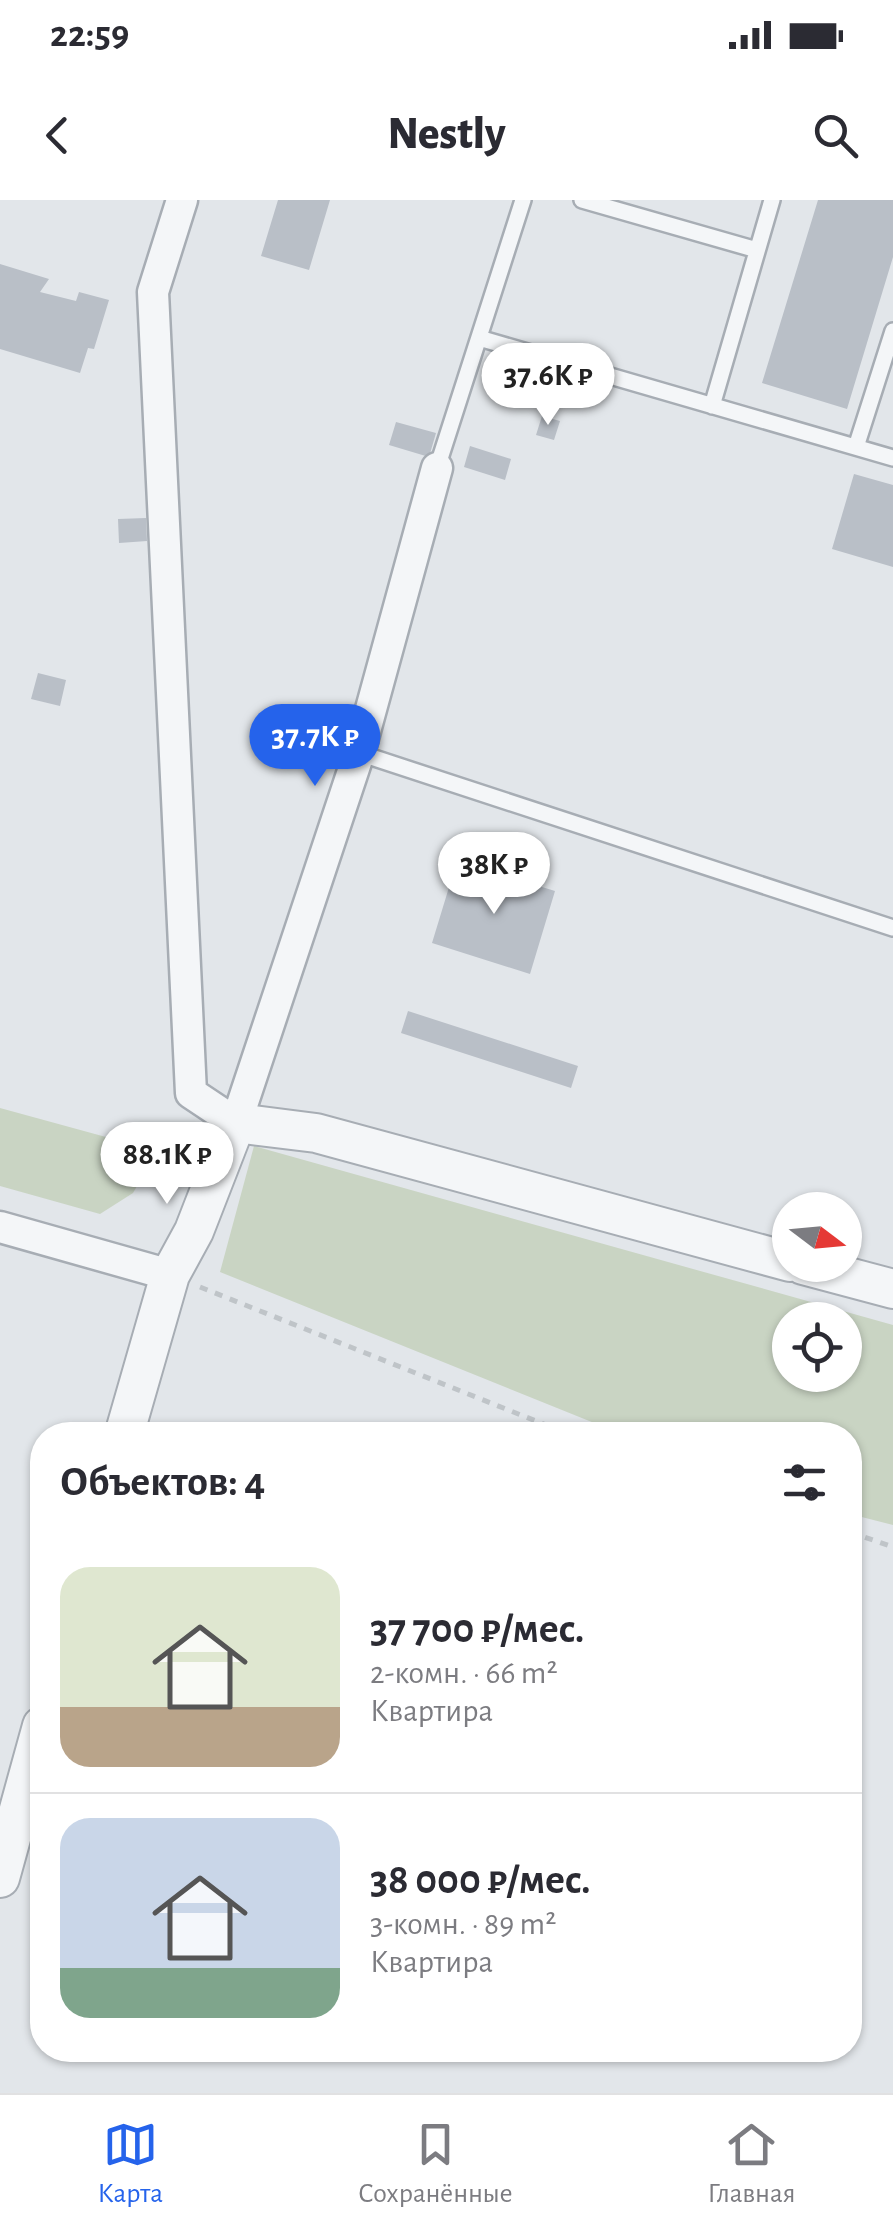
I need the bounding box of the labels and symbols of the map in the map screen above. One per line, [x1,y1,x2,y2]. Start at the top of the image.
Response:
pin: 37.6K ₽ [456,343,640,428]
pin: 37.7K ₽ [223,704,407,789]
pin: 38K ₽ [424,832,564,917]
pin: 88.1K ₽ [75,1122,259,1207]
north arrow [772,1192,862,1282]

